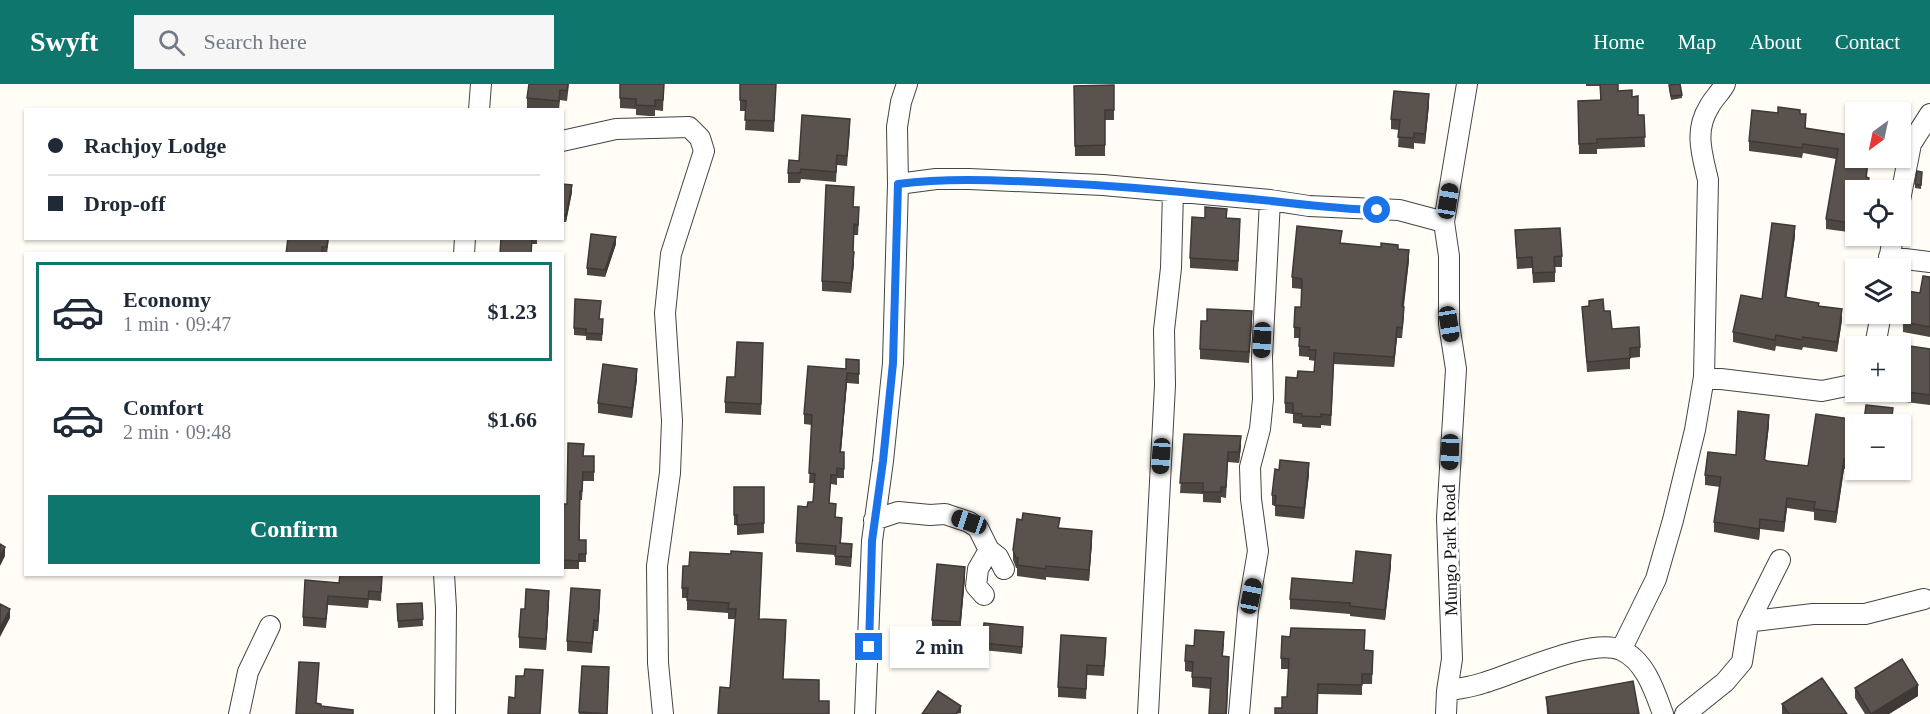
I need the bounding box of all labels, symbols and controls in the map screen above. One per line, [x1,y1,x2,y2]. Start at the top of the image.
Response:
search box [134,15,554,69]
text: Swyft [30,26,98,57]
icon: search [155,26,188,59]
text: Search here [203,29,307,54]
text: Home [1593,30,1645,54]
text: Map [1678,30,1716,54]
text: About [1749,30,1802,54]
text: Contact [1835,30,1900,54]
north arrow [1845,102,1911,168]
map controls [1845,102,1911,480]
text: Rachjoy Lodge [84,133,226,158]
button: locate [1845,180,1911,246]
car [1436,182,1460,220]
text: Drop-off [84,191,165,216]
route start [1363,196,1390,223]
button: layers [1845,258,1911,324]
icon: car [51,285,105,339]
text: Economy [123,287,211,312]
text: $1.23 [488,299,537,324]
car [1437,305,1461,343]
text: 1 min · 09:47 [123,313,231,335]
car [1252,322,1272,358]
button: + [1845,336,1911,402]
icon: car [51,393,105,447]
text: Comfort [123,395,204,420]
text: $1.66 [488,407,537,432]
button: − [1845,414,1911,480]
text: 2 min · 09:48 [123,421,231,443]
car [1440,434,1460,470]
car [1151,437,1171,475]
street label: Mungo Park Road [1439,484,1461,616]
button: Confirm [48,495,540,564]
car [949,508,989,536]
car [1239,577,1263,615]
callout: 2 min [890,626,989,668]
route end [855,633,882,660]
text: 2 min [915,636,964,658]

